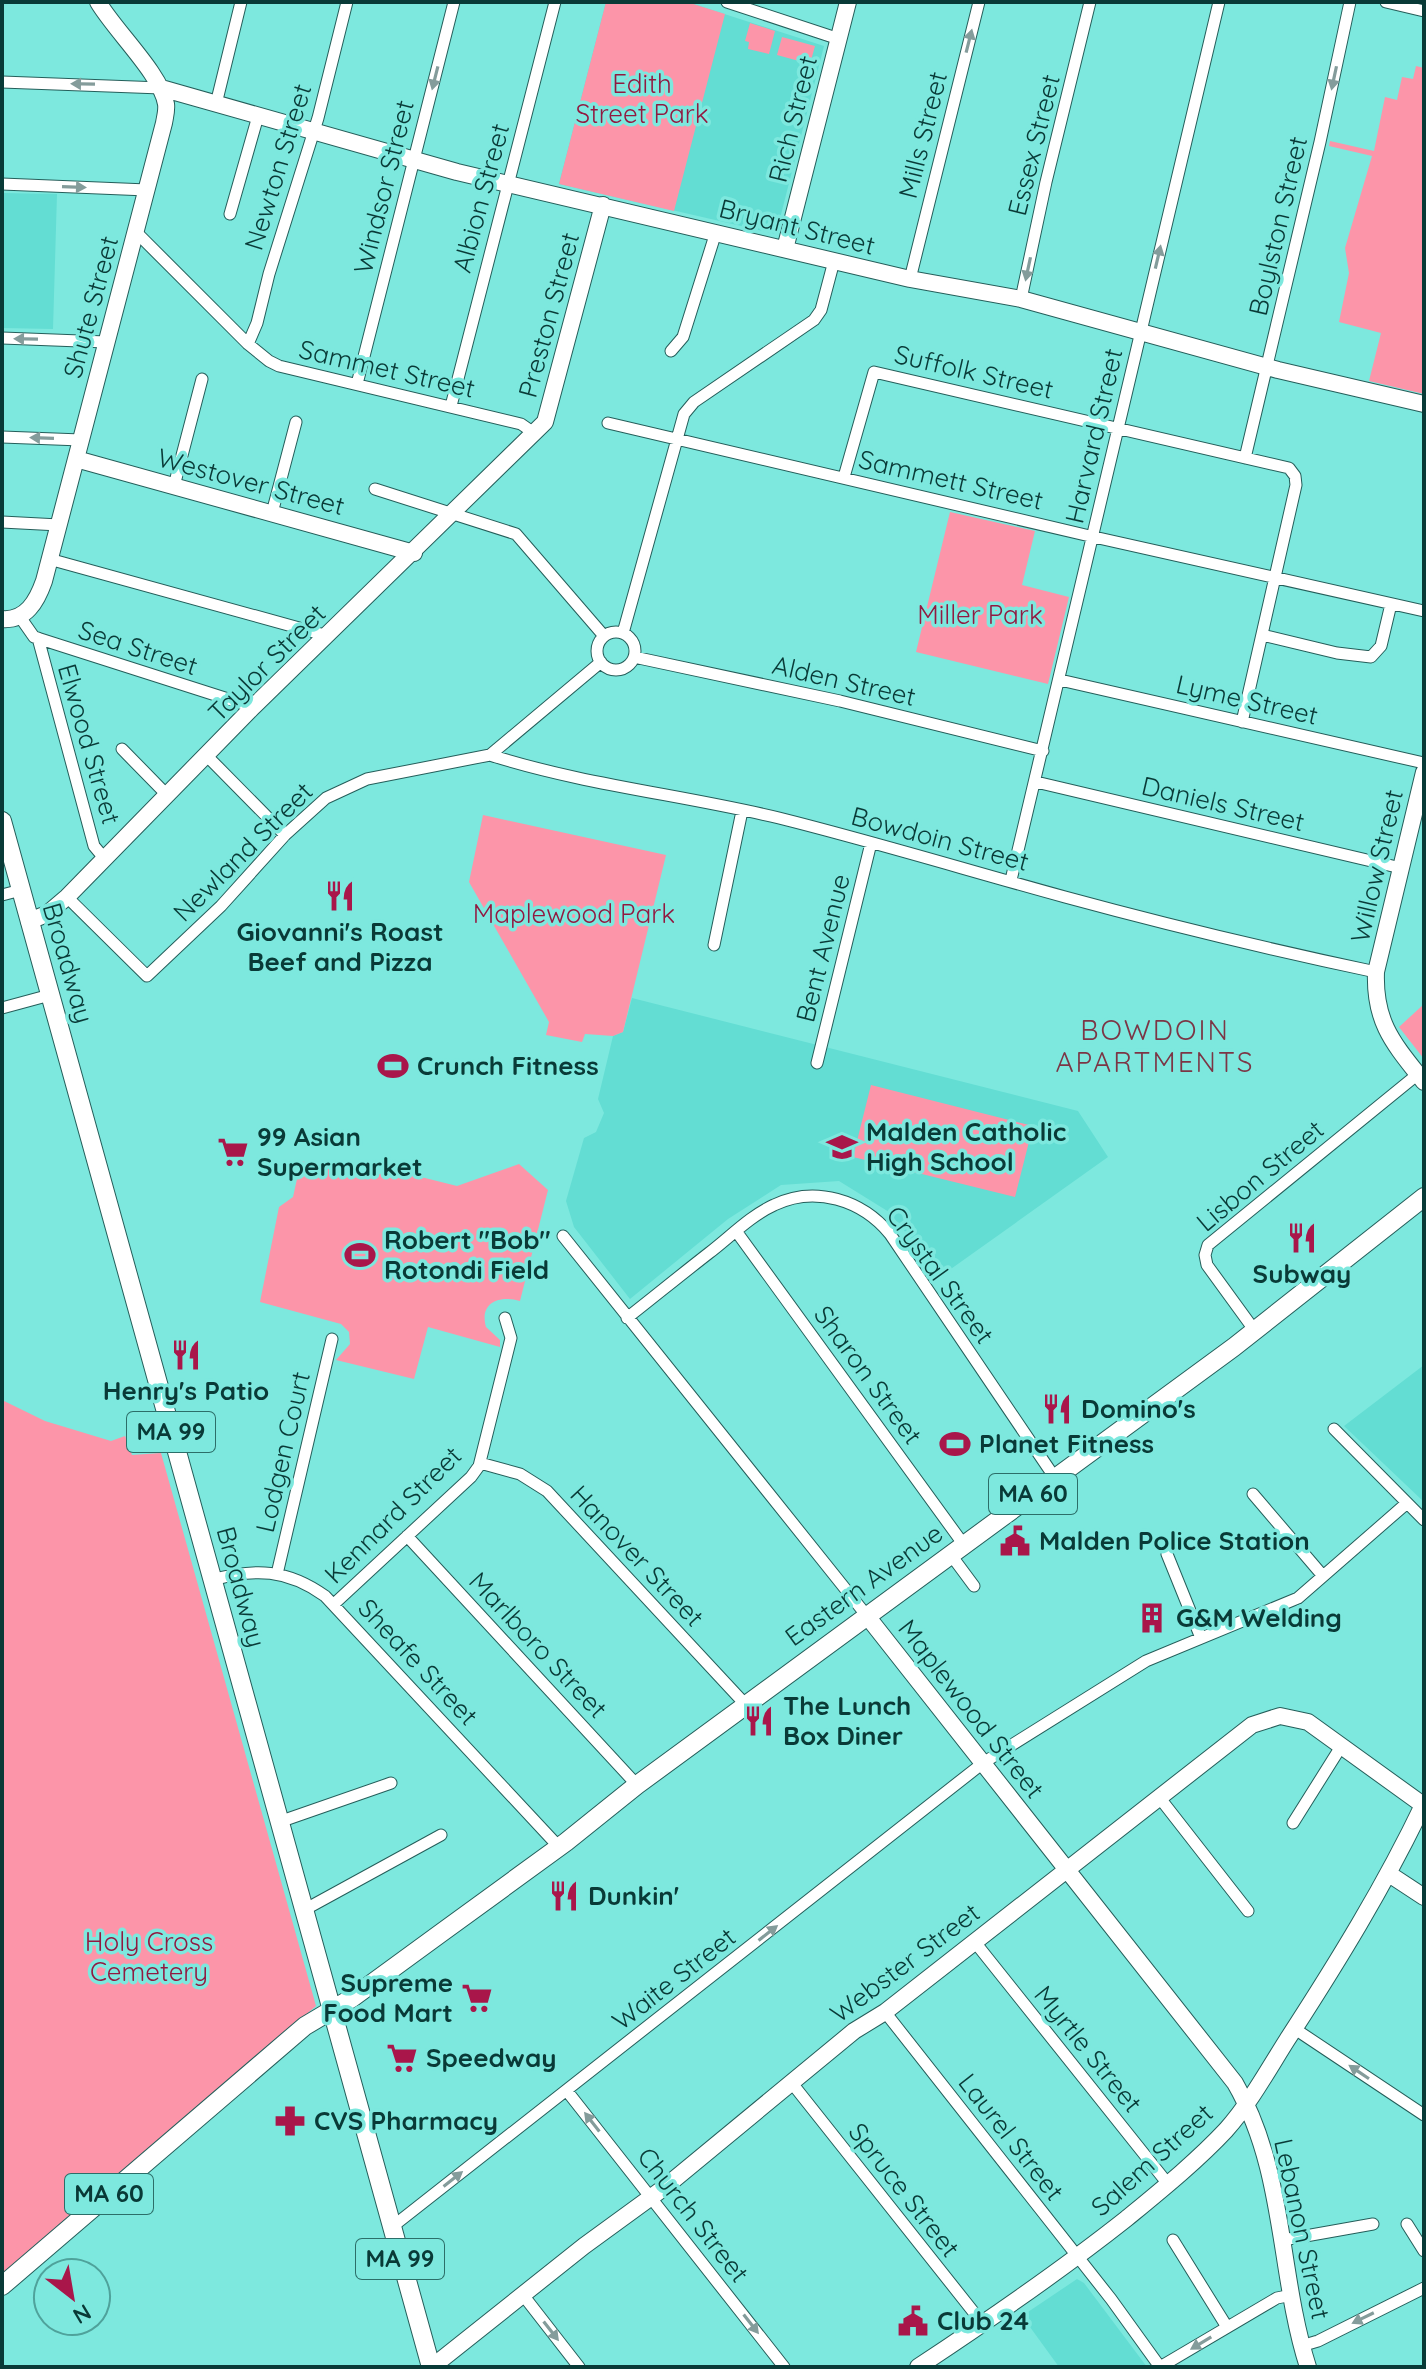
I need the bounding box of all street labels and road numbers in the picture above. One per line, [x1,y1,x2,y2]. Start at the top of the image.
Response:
street label: Rich Street [761,52,824,186]
street label: Mills Street [891,68,954,202]
street label: Essex Street [1000,71,1067,219]
street label: Newton Street [237,80,318,254]
street label: Windsor Street [346,97,421,277]
street label: Albion Street [445,120,516,276]
street label: Boylston Street [1241,133,1314,319]
street label: Bryant Street [716,191,878,262]
street label: Preston Street [511,229,586,401]
street label: Shute Street [56,232,125,382]
street label: Sammet Street [296,332,478,405]
street label: Suffolk Street [892,337,1057,406]
street label: Harvard Street [1057,345,1130,527]
street label: Westover Street [154,441,348,522]
street label: Sammett Street [856,442,1047,517]
street label: Taylor Street [201,597,332,728]
street label: Sea Street [74,613,202,682]
street label: Alden Street [769,648,919,713]
street label: Elwood Street [51,660,128,828]
street label: Lyme Street [1173,667,1321,732]
street label: Daniels Street [1138,769,1308,838]
street label: Newland Street [166,775,319,928]
street label: Willow Street [1343,786,1410,946]
street label: Bowdoin Street [848,799,1032,878]
street label: Bent Avenue [788,870,857,1025]
street label: Broadway [36,899,101,1027]
street label: Lisbon Street [1189,1113,1330,1238]
street label: Crystal Street [879,1199,1001,1350]
street label: Sharon Street [807,1299,930,1451]
street label: Lodgen Court [248,1368,317,1536]
road number: MA 99 [127,1412,215,1452]
street label: Kennard Street [317,1439,468,1590]
road number: MA 60 [989,1474,1077,1514]
street label: Hanover Street [563,1478,711,1633]
street label: Eastern Avenue [778,1516,949,1653]
street label: Broadway [210,1523,273,1651]
street label: Marlboro Street [462,1565,615,1725]
street label: Sheafe Street [351,1591,485,1732]
street label: Maplewood Street [891,1613,1052,1805]
street label: Webster Street [823,1896,986,2030]
street label: Waite Street [605,1920,742,2037]
street label: Myrtle Street [1027,1979,1150,2119]
street label: Laurel Street [951,2066,1071,2207]
street label: Salem Street [1084,2096,1219,2223]
street label: Spruce Street [842,2116,967,2263]
street label: Lebanon Street [1267,2135,1338,2322]
street label: Church Street [630,2141,756,2289]
road number: MA 60 [65,2174,153,2214]
road number: MA 99 [356,2239,444,2279]

